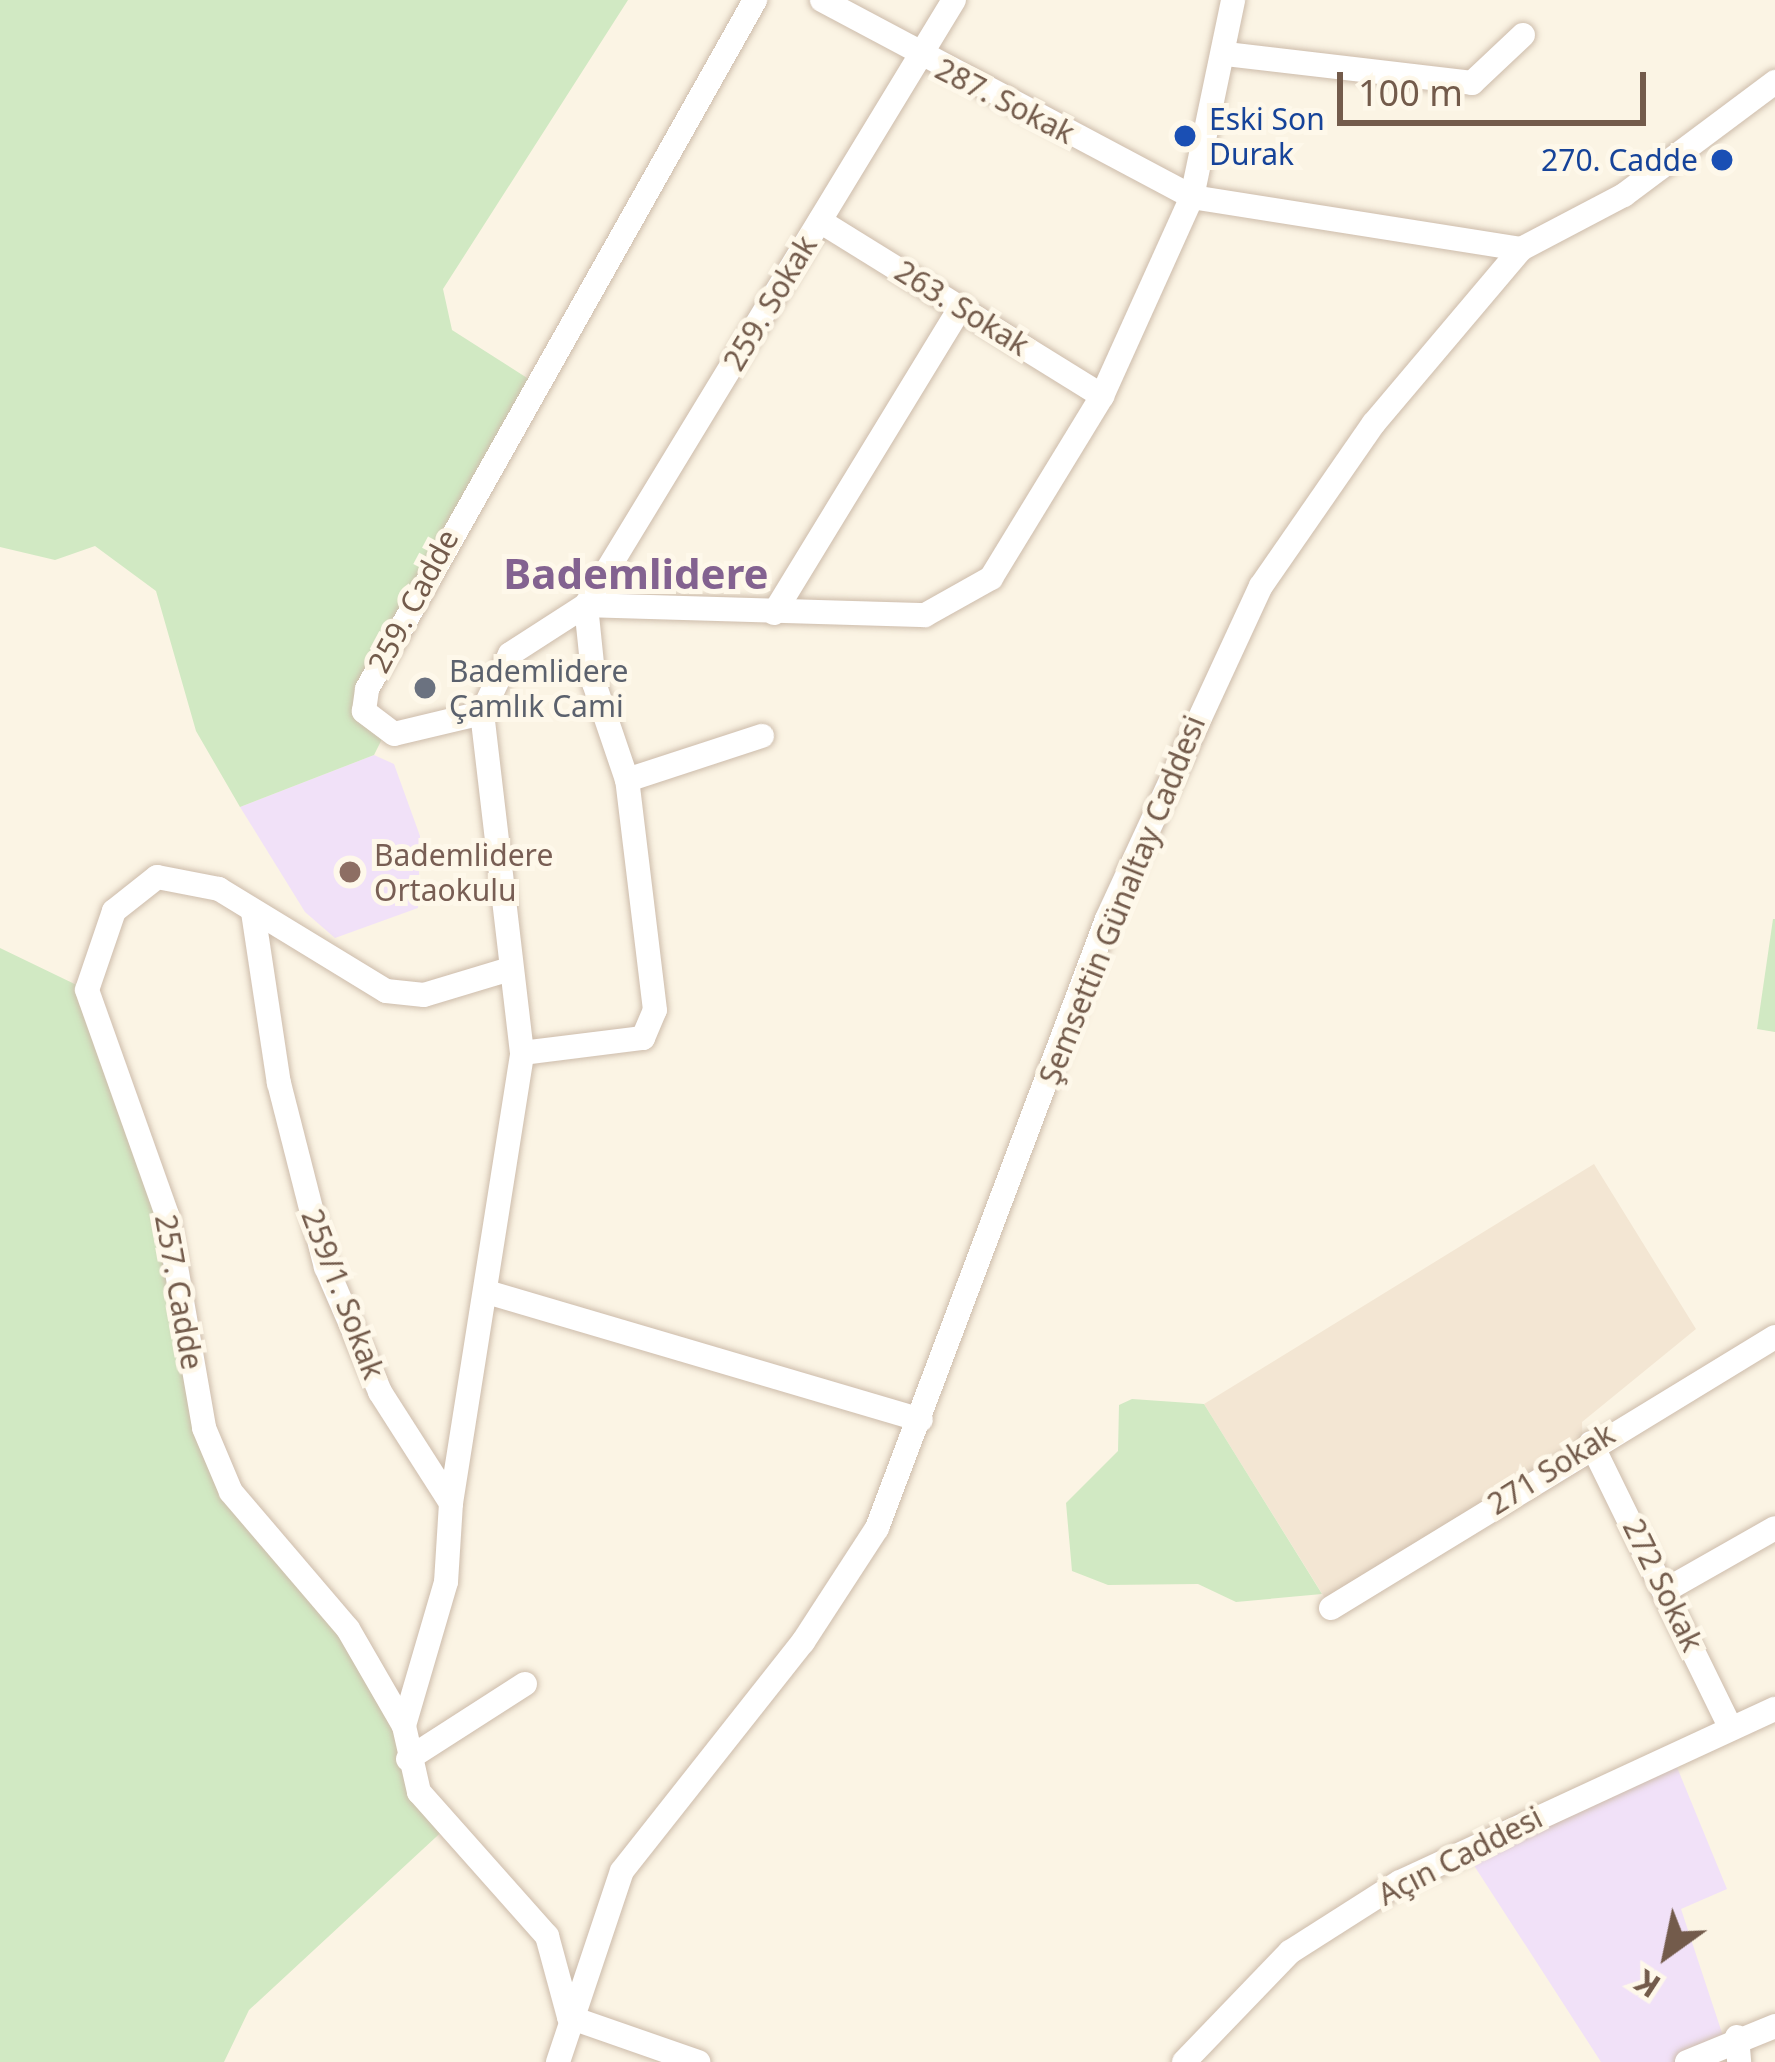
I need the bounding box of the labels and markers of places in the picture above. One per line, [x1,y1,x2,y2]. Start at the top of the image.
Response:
place label: Eski Son Durak [1209,101,1325,172]
marker: Eski Son Durak [1172,123,1198,149]
place label: 270. Cadde [1541,142,1698,178]
marker: 270. Cadde [1709,147,1735,173]
place label: Bademlidere Çamlık Cami [449,653,628,724]
marker: Bademlidere Çamlık Cami [412,675,438,701]
place label: Bademlidere Ortaokulu [374,837,553,908]
marker: Bademlidere Ortaokulu [337,859,363,885]

